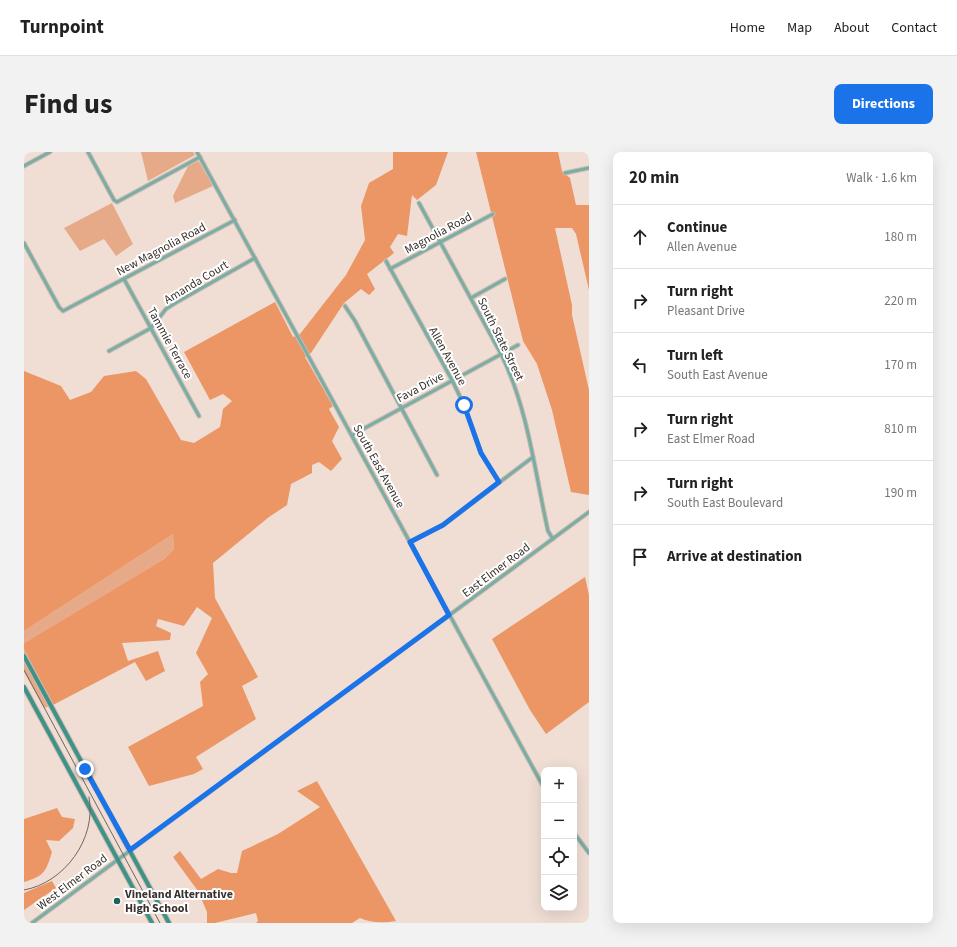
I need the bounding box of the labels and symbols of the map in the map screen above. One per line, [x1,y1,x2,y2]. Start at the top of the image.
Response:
street label: Magnolia Road [402,209,475,258]
street label: New Magnolia Road [114,219,209,280]
street label: Amanda Court [161,257,232,308]
street label: South State Street [473,295,528,384]
street label: Tammie Terrace [143,304,196,382]
street label: Allen Avenue [424,324,471,389]
street label: Fava Drive [394,368,447,407]
route start [455,396,473,414]
street label: South East Avenue [349,421,409,511]
street label: East Elmer Road [459,539,534,602]
route end [76,760,94,778]
street label: West Elmer Road [34,850,111,915]
place label: Vineland Alternative High School [124,886,233,917]
marker: Vineland Alternative High School [112,896,122,906]

